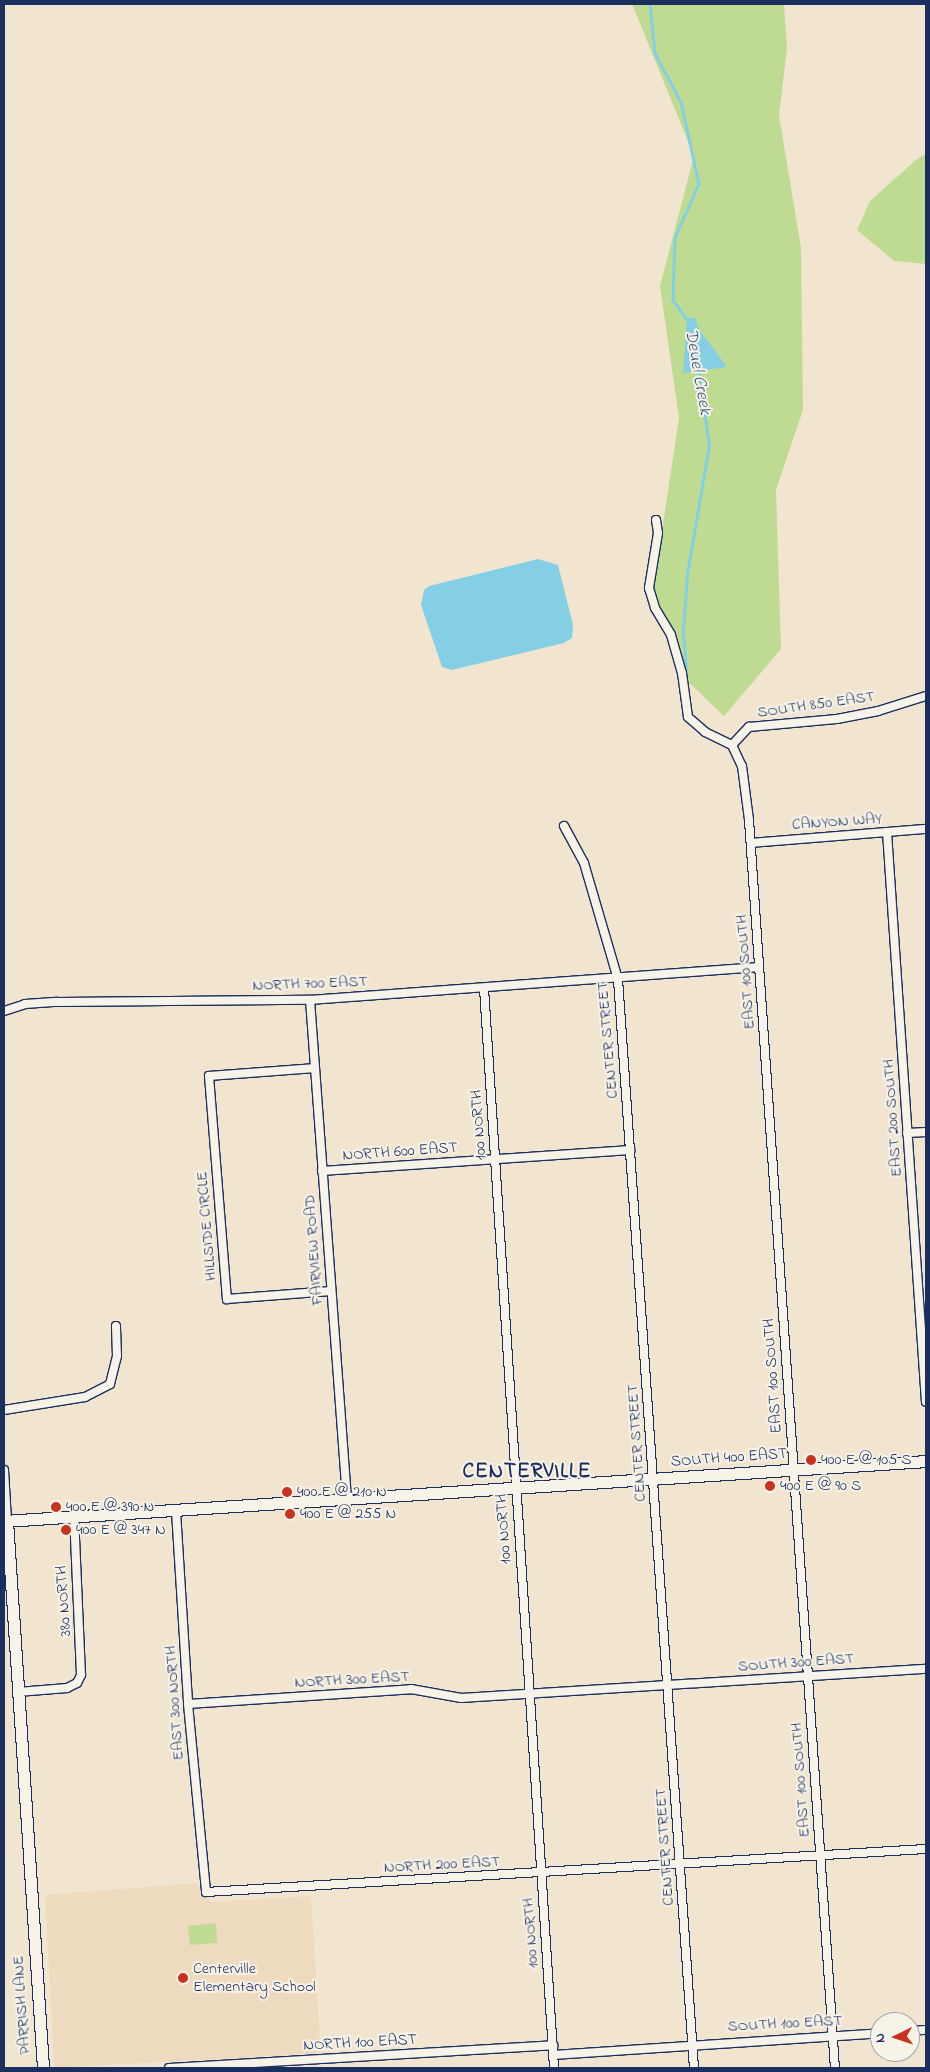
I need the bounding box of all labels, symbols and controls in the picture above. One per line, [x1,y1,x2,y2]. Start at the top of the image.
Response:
water label: Deuel Creek [679,327,715,417]
street label: SOUTH 850 EAST [756,687,876,723]
street label: CANYON WAY [791,809,883,835]
street label: EAST 100 SOUTH [732,914,760,1030]
street label: NORTH 700 EAST [252,972,368,996]
street label: CENTER STREET [593,980,623,1100]
street label: EAST 200 SOUTH [879,1058,907,1178]
street label: 100 NORTH [467,1089,491,1161]
street label: NORTH 600 EAST [342,1138,458,1166]
street label: HILLSIDE CIRCLE [193,1170,221,1282]
street label: FAIRVIEW ROAD [301,1194,327,1306]
street label: EAST 100 SOUTH [759,1318,787,1434]
street label: CENTER STREET [623,1384,651,1502]
street label: SOUTH 400 EAST [670,1444,788,1472]
place label: 400 E @ 105 S [821,1450,912,1470]
marker: 400 E @ 105 S [805,1454,817,1466]
district label: CENTERVILLE [461,1459,593,1485]
place label: 400 E @ 90 S [780,1476,861,1496]
marker: 400 E @ 90 S [764,1480,776,1492]
place label: 400 E @ 210 N [297,1482,387,1502]
marker: 400 E @ 210 N [281,1486,293,1498]
street label: 100 NORTH [492,1493,516,1565]
place label: 400 E @ 390 N [66,1497,154,1517]
marker: 400 E @ 390 N [50,1501,62,1513]
place label: 400 E @ 255 N [300,1504,396,1524]
marker: 400 E @ 255 N [284,1508,296,1520]
place label: 400 E @ 347 N [76,1520,166,1540]
marker: 400 E @ 347 N [60,1524,72,1536]
street label: 380 NORTH [52,1565,76,1637]
street label: EAST 300 NORTH [161,1645,189,1761]
street label: SOUTH 300 EAST [737,1649,855,1677]
street label: NORTH 300 EAST [294,1667,410,1693]
street label: EAST 100 SOUTH [787,1722,815,1838]
street label: CENTER STREET [651,1788,679,1906]
street label: NORTH 200 EAST [383,1852,501,1878]
street label: 100 NORTH [519,1897,543,1969]
street label: PARRISH LANE [9,1955,35,2055]
place label: Centerville Elementary School [193,1959,316,1997]
marker: Centerville Elementary School [177,1972,189,1984]
street label: SOUTH 100 EAST [727,2011,843,2037]
north arrow [870,2012,920,2062]
street label: NORTH 100 EAST [303,2030,417,2056]
text: N [870,2033,891,2043]

